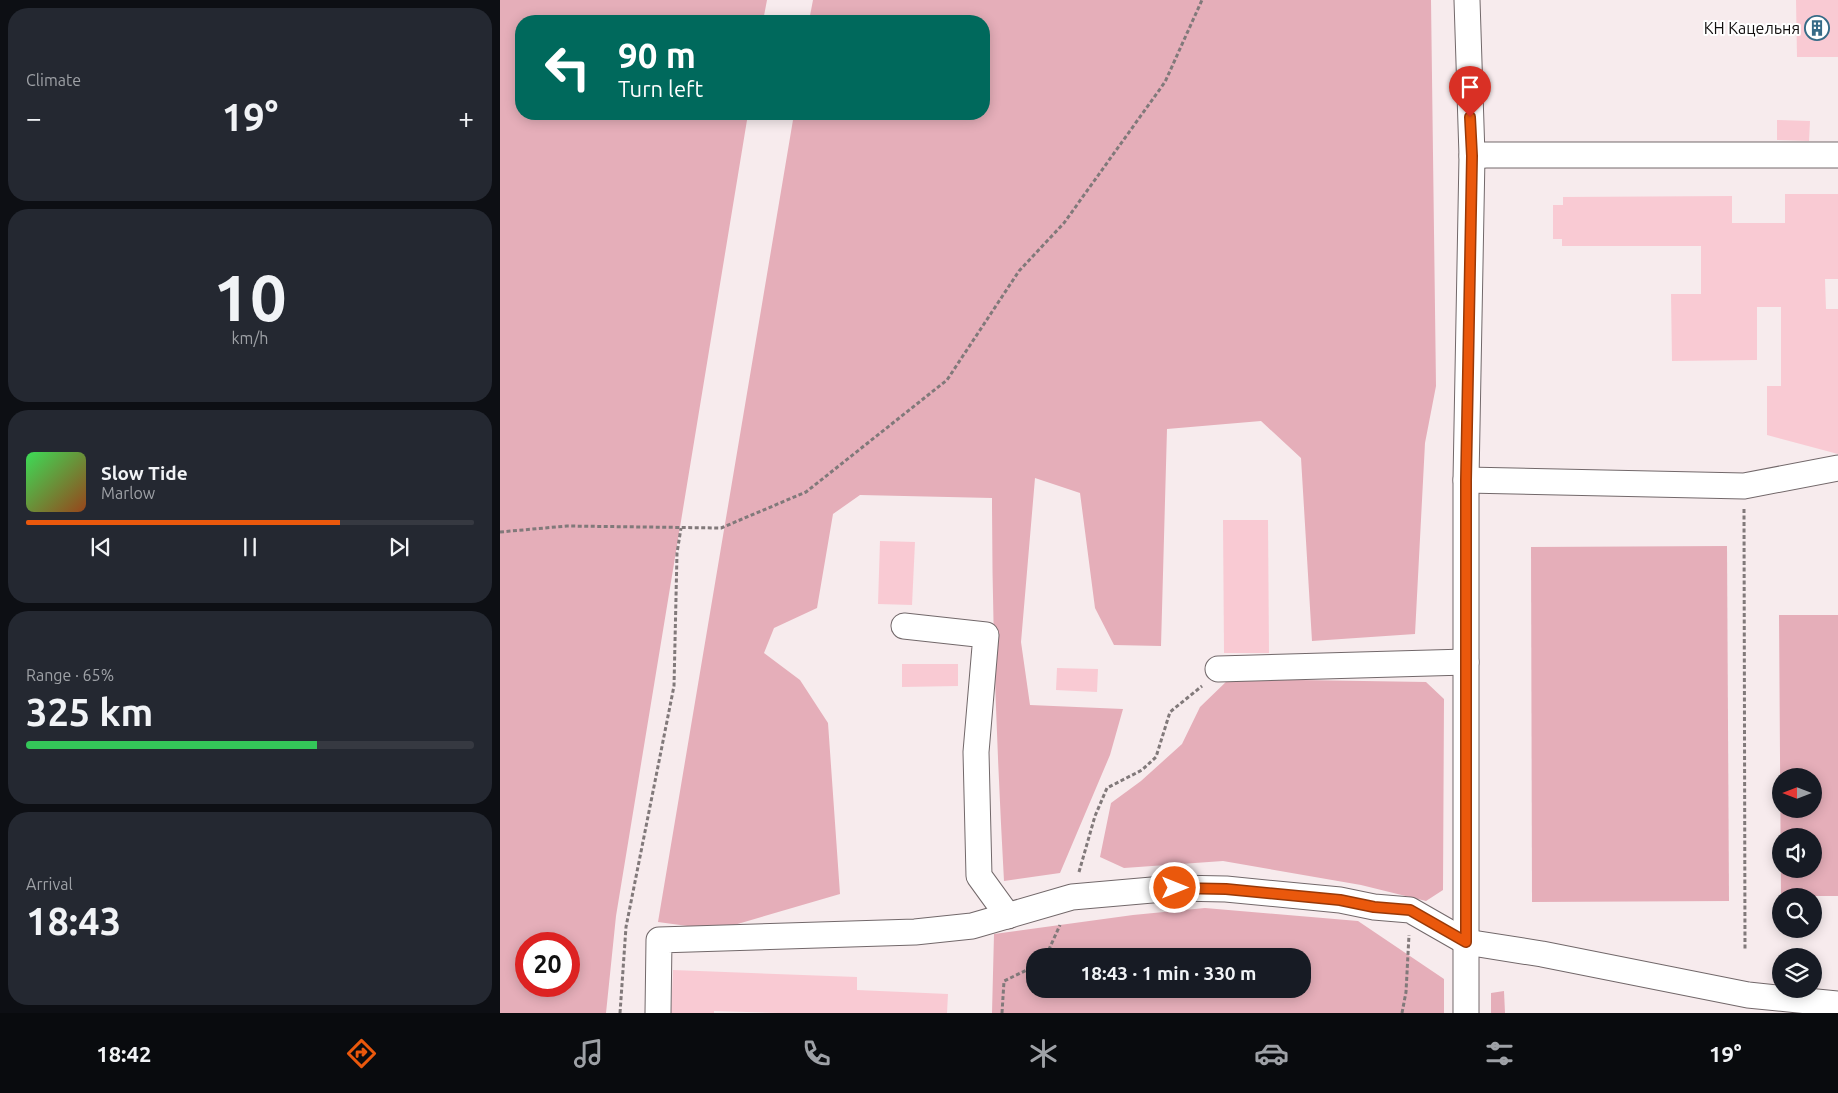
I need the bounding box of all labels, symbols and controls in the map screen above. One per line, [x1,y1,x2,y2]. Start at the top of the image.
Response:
building icon: КН Кацельня [1804,15,1830,41]
place label: КН Кацельня [1704,19,1800,37]
icon: left [535,35,600,100]
text: 90 m [618,35,696,75]
pin [1449,66,1491,117]
text: Climate [26,71,81,89]
icon: arrive [1456,73,1484,101]
text: Turn left [618,76,703,101]
text: 19° [222,96,278,138]
text: − [26,102,42,133]
text: + [458,102,474,133]
text: 10 [213,260,287,333]
text: km/h [232,329,268,347]
text: Slow Tide [101,462,188,484]
text: Marlow [101,484,155,502]
icon: previous [87,533,115,561]
icon: pause [236,533,264,561]
icon: next [385,533,413,561]
text: Range · 65% [26,666,114,684]
text: 325 km [26,691,153,733]
north arrow [1772,768,1822,818]
map controls [1772,768,1822,998]
button: sound [1772,828,1822,878]
position arrow [1148,861,1200,913]
text: Arrival [26,875,73,893]
button: search [1772,888,1822,938]
text: 18:43 [26,900,121,942]
speed limit sign: 20 [515,932,580,997]
button: layers [1772,948,1822,998]
text: 18:43 · 1 min · 330 m [1081,962,1256,984]
icon: directions [344,1036,379,1071]
icon: music [571,1036,606,1071]
icon: phone [799,1036,834,1071]
icon: climate [1026,1036,1061,1071]
icon: car [1254,1036,1289,1071]
icon: filters [1482,1036,1517,1071]
text: 18:42 [96,1041,151,1066]
text: 19° [1709,1041,1742,1066]

